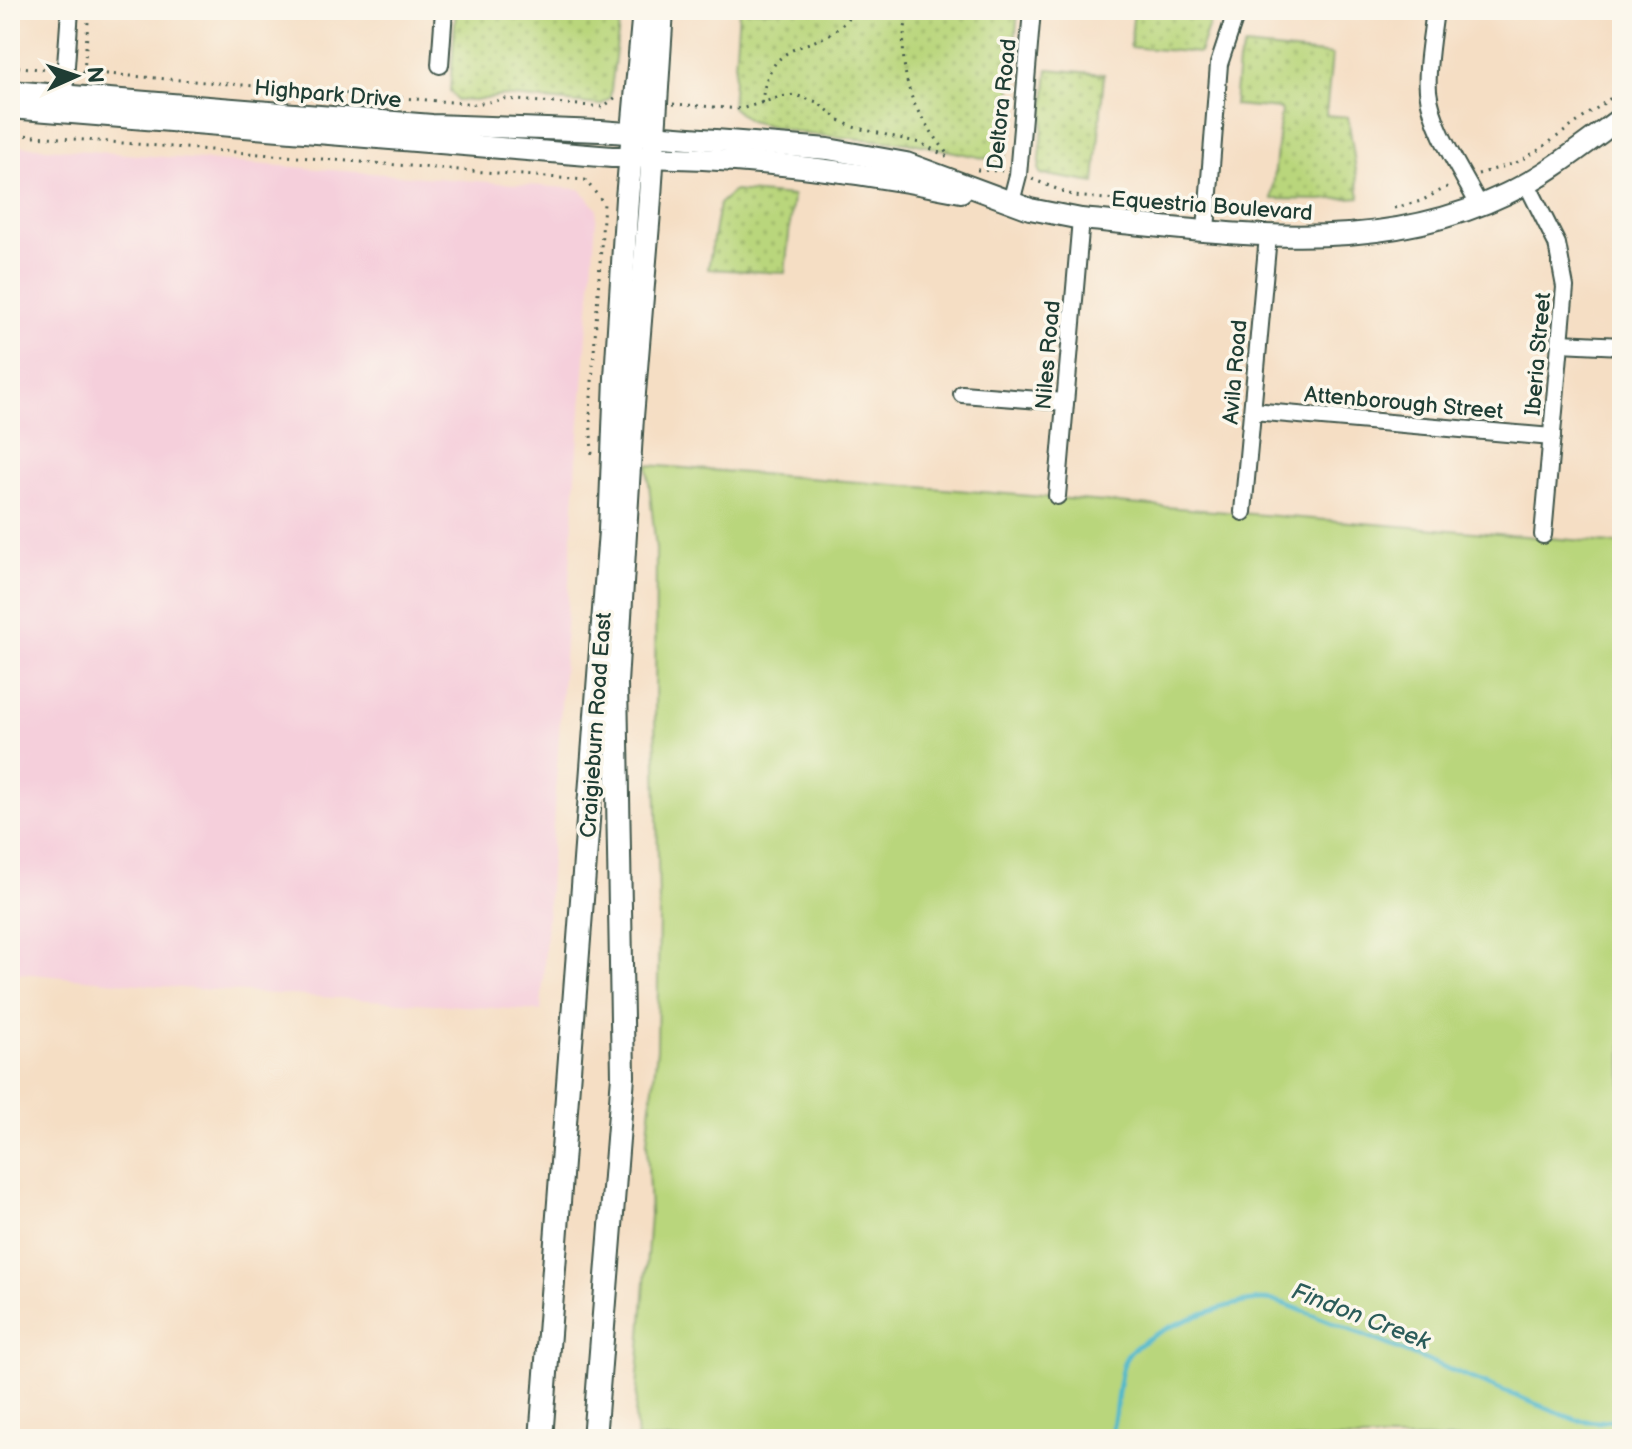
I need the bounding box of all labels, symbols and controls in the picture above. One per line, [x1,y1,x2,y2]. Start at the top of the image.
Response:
north arrow [36,36,116,116]
street label: Deltora Road [982,37,1023,171]
text: N [81,66,108,84]
street label: Highpark Drive [253,75,403,114]
street label: Equestria Boulevard [1110,186,1314,227]
street label: Iberia Street [1520,291,1557,417]
street label: Niles Road [1030,299,1067,411]
street label: Avila Road [1217,319,1254,426]
street label: Attenborough Street [1303,381,1505,426]
street label: Craigieburn Road East [575,611,618,839]
water label: Findon Creek [1287,1277,1435,1357]

